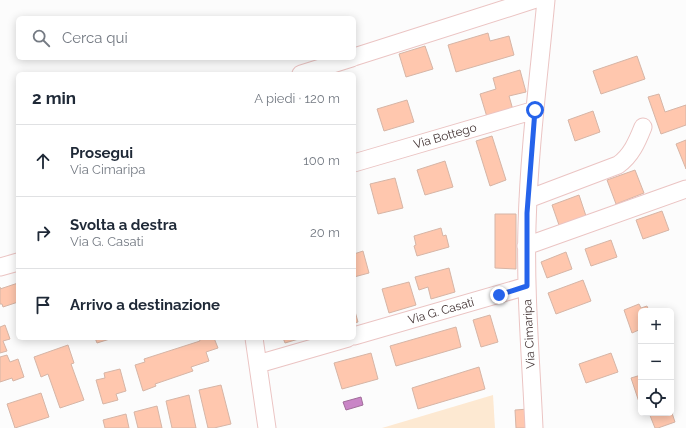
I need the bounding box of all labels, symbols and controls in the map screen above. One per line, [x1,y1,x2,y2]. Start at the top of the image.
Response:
search box [16,16,356,60]
icon: search [30,27,52,49]
text: Cerca qui [62,29,128,47]
text: 2 min [32,88,76,108]
text: A piedi · 120 m [254,91,340,106]
route start [526,101,544,119]
street label: Via Bottego [412,120,478,152]
text: Prosegui [70,144,133,162]
icon: ahead [32,150,54,172]
text: 100 m [303,153,340,168]
text: Via Cimaripa [70,162,145,177]
text: Svolta a destra [70,216,177,234]
icon: right [32,222,54,244]
text: 20 m [310,225,340,240]
text: Via G. Casati [70,234,144,249]
route end [490,286,508,304]
icon: arrive [32,294,54,316]
street label: Via G. Casati [406,295,476,327]
text: Arrivo a destinazione [70,296,220,314]
street label: Via Cimaripa [520,299,538,369]
map controls [638,308,674,416]
button: + [638,308,674,344]
button: − [638,344,674,380]
button: locate [638,380,674,416]

